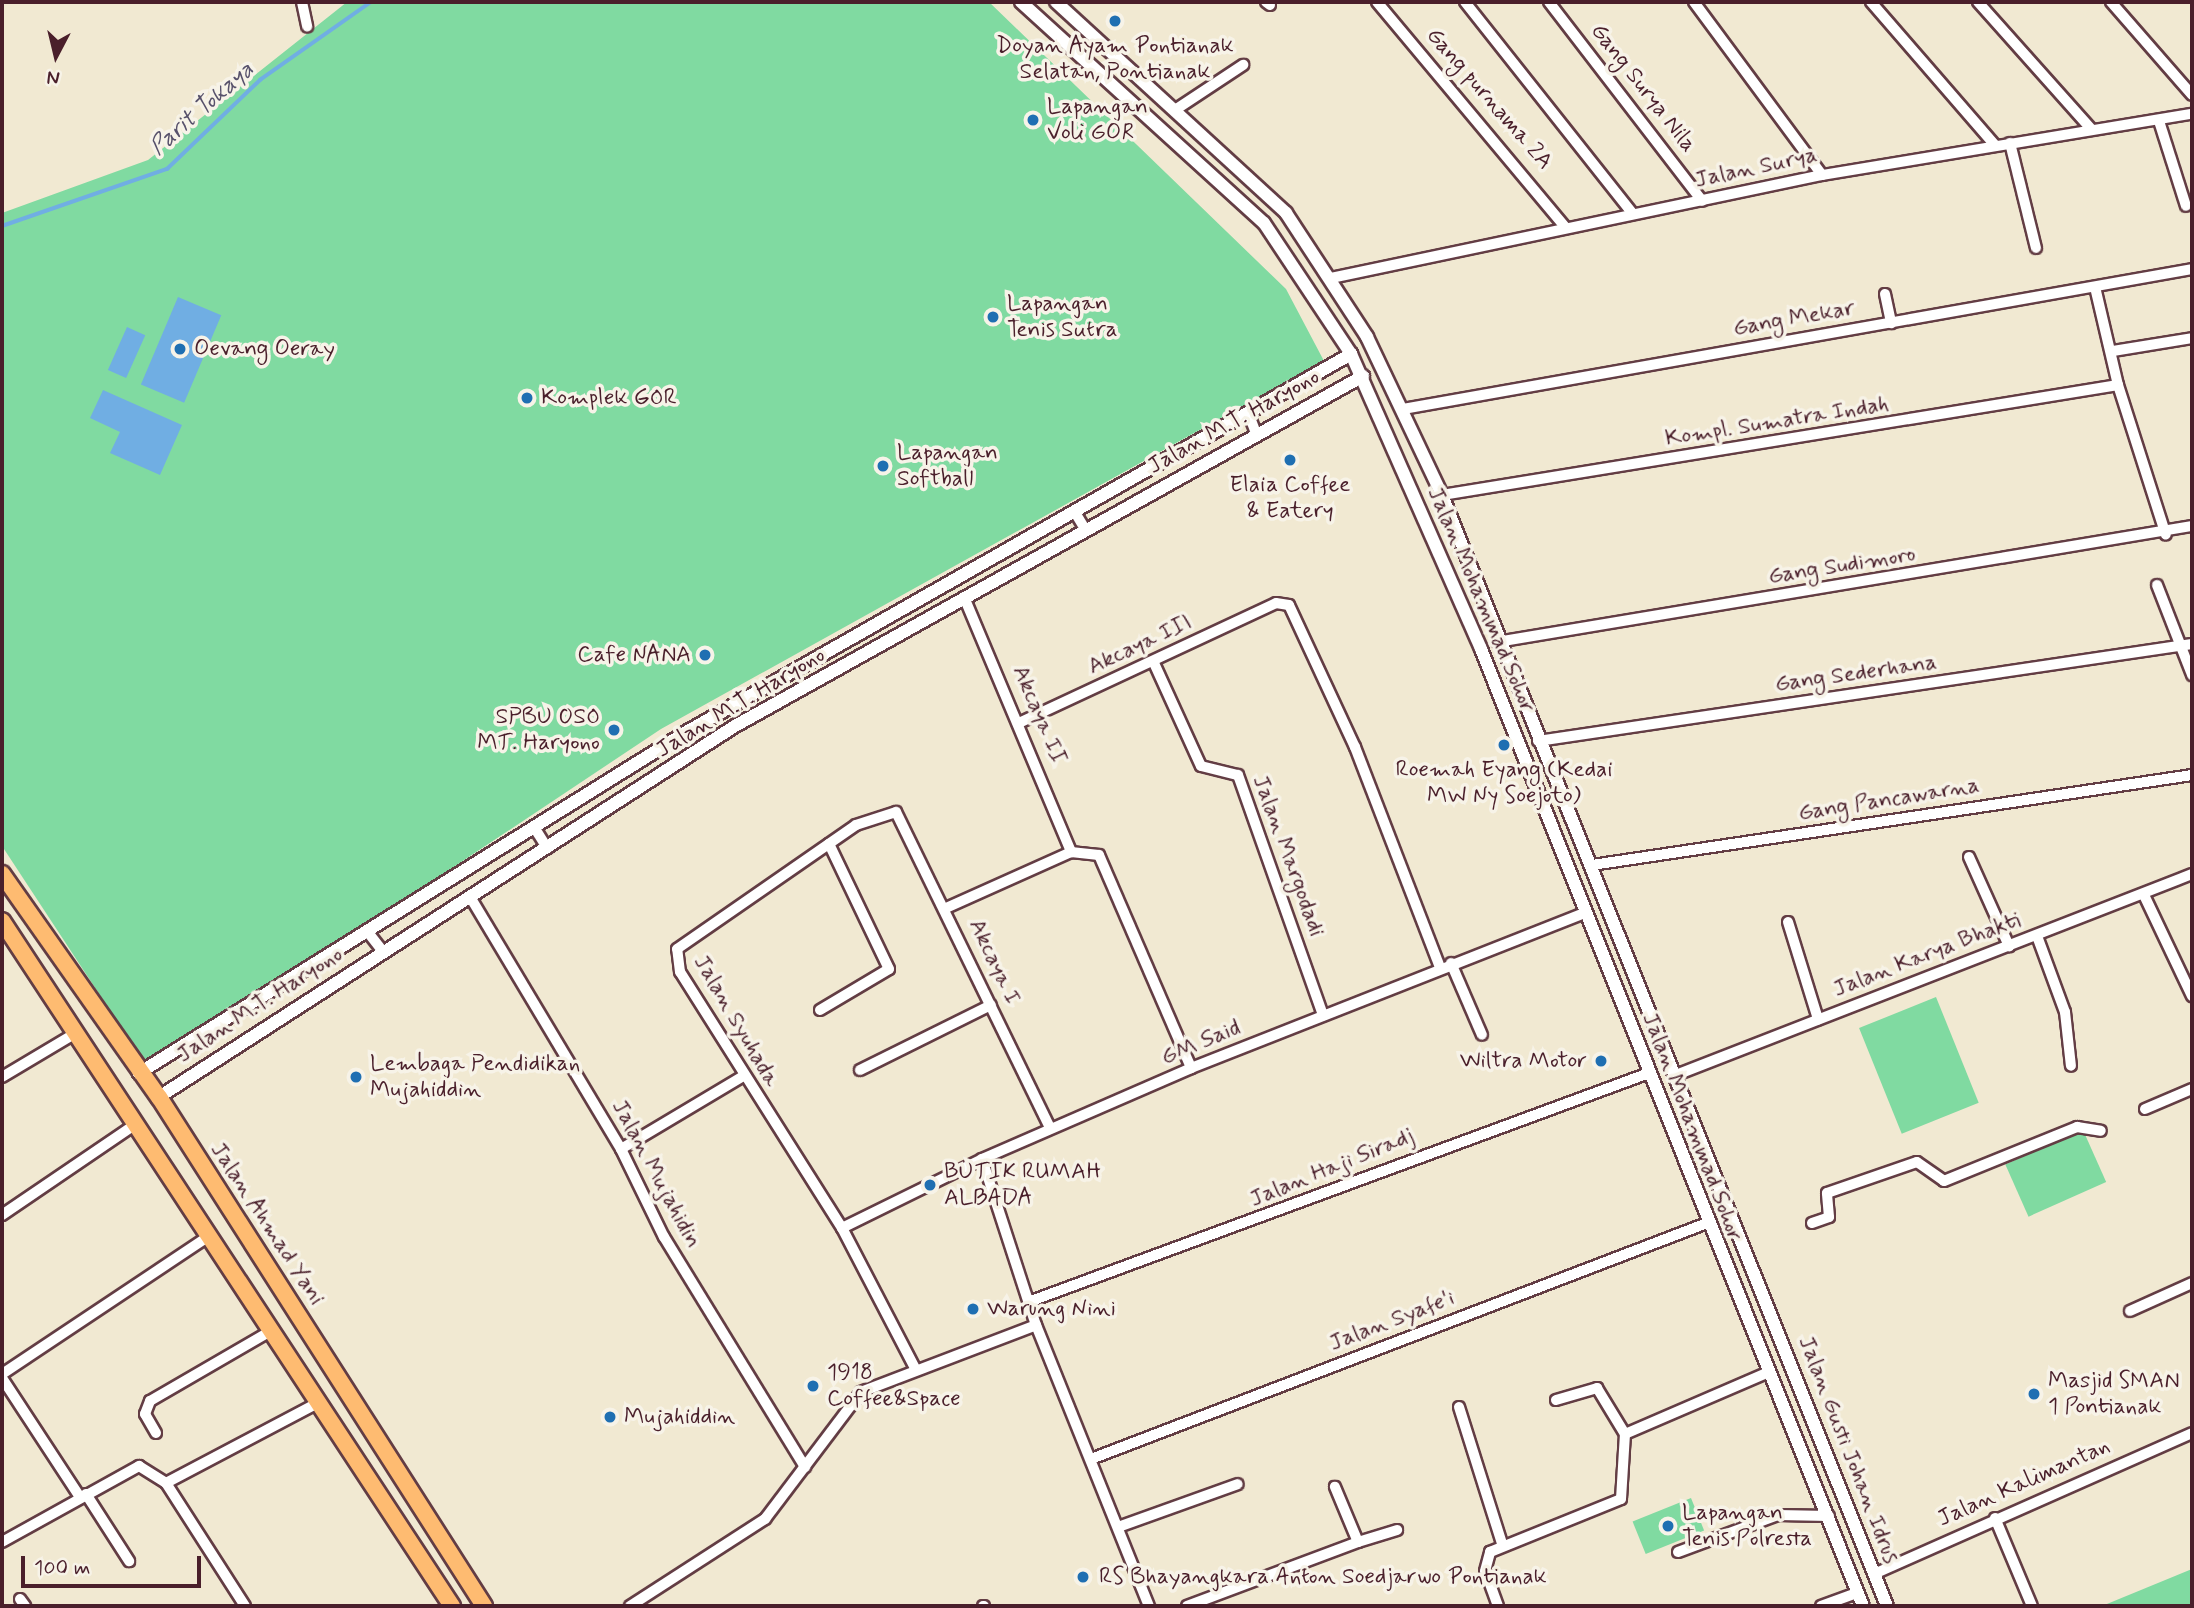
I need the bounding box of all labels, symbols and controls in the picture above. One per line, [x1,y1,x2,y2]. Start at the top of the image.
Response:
marker: Doyan Ayam Pontianak Selatan, Pontianak [1107,13,1123,29]
street label: Gang Surya Nila [1584,18,1702,158]
north arrow [21,21,91,91]
street label: Gang purnama 2A [1420,22,1558,176]
place label: Doyan Ayam Pontianak Selatan, Pontianak [998,32,1232,86]
water label: Parit Tokaya [143,55,261,163]
text: N [46,64,61,91]
place label: Lapangan Voli GOR [1047,93,1148,147]
marker: Lapangan Voli GOR [1025,112,1041,128]
street label: Jalan Surya [1694,142,1818,194]
place label: Lapangan Tenis Sutra [1007,290,1114,344]
street label: Gang Mekar [1731,295,1857,343]
marker: Lapangan Tenis Sutra [985,309,1001,325]
place label: Oevang Oeray [194,335,335,363]
marker: Oevang Oeray [172,341,188,357]
street label: Jalan M.T. Haryono [1143,363,1325,481]
place label: Komplek GOR [541,384,677,412]
marker: Komplek GOR [519,390,535,406]
street label: Kompl. Sumatra Indah [1663,391,1891,453]
place label: Lapangan Softball [897,439,998,493]
marker: Elaia Coffee & Eatery [1282,452,1298,468]
marker: Lapangan Softball [875,458,891,474]
place label: Elaia Coffee & Eatery [1229,471,1351,525]
street label: Jalan Mohammad Sohor [1420,481,1542,719]
street label: Gang Sudimoro [1766,541,1918,591]
street label: Akcaya III [1084,609,1196,681]
place label: Cafe NANA [577,641,691,669]
street label: Jalan M.T. Haryono [651,642,831,764]
marker: Cafe NANA [697,647,713,663]
street label: Gang Sederhana [1773,649,1939,699]
street label: Akcaya II [1006,661,1072,769]
place label: SPBU OSO MT. Haryono [477,703,600,757]
marker: SPBU OSO MT. Haryono [606,722,622,738]
marker: Roemah Eyang (Kedai MW Ny Soejoto) [1496,737,1512,753]
place label: Roemah Eyang (Kedai MW Ny Soejoto) [1395,756,1613,810]
street label: Jalan Margodadi [1246,772,1330,940]
street label: Gang Pancawarna [1796,772,1982,828]
street label: Jalan Karya Bhakti [1830,907,2024,1003]
street label: Akcaya I [962,915,1026,1009]
street label: Jalan M.T. Haryono [172,941,348,1069]
street label: Jalan Syuhada [687,950,785,1092]
street label: Jalan Mohammad Sohor [1635,1007,1749,1247]
street label: GM Said [1157,1014,1245,1072]
place label: Wiltra Motor [1462,1047,1587,1075]
place label: Lembaga Pendidikan Mujahiddin [370,1050,583,1104]
marker: Wiltra Motor [1593,1053,1609,1069]
marker: Lembaga Pendidikan Mujahiddin [348,1069,364,1085]
street label: Jalan Mujahidin [606,1097,706,1251]
street label: Jalan Haji Siradj [1247,1123,1417,1213]
street label: Jalan Ahmad Yani [204,1137,330,1311]
place label: BUTIK RUMAH ALBADA [944,1158,1101,1212]
marker: BUTIK RUMAH ALBADA [922,1177,938,1193]
street label: Jalan Syafe'i [1325,1284,1459,1358]
place label: Warung Nini [987,1295,1110,1323]
marker: Warung Nini [965,1301,981,1317]
street label: Jalan Gusti Johan Idrus [1793,1334,1903,1566]
place label: 1918 Coffee&Space [827,1359,961,1413]
place label: Masjid SMAN 1 Pontianak [2048,1367,2183,1421]
marker: 1918 Coffee&Space [805,1378,821,1394]
marker: Masjid SMAN 1 Pontianak [2026,1386,2042,1402]
place label: Mujahiddin [624,1403,735,1431]
marker: Mujahiddin [602,1409,618,1425]
street label: Jalan Kalimantan [1935,1433,2113,1533]
place label: Lapangan Tenis Polresta [1682,1499,1811,1553]
marker: Lapangan Tenis Polresta [1660,1518,1676,1534]
scale bar [24,1542,205,1586]
text: 100 m [34,1554,90,1582]
place label: RS Bhayangkara Anton Soedjarwo Pontianak [1099,1563,1536,1591]
marker: RS Bhayangkara Anton Soedjarwo Pontianak [1073,1567,1093,1587]

